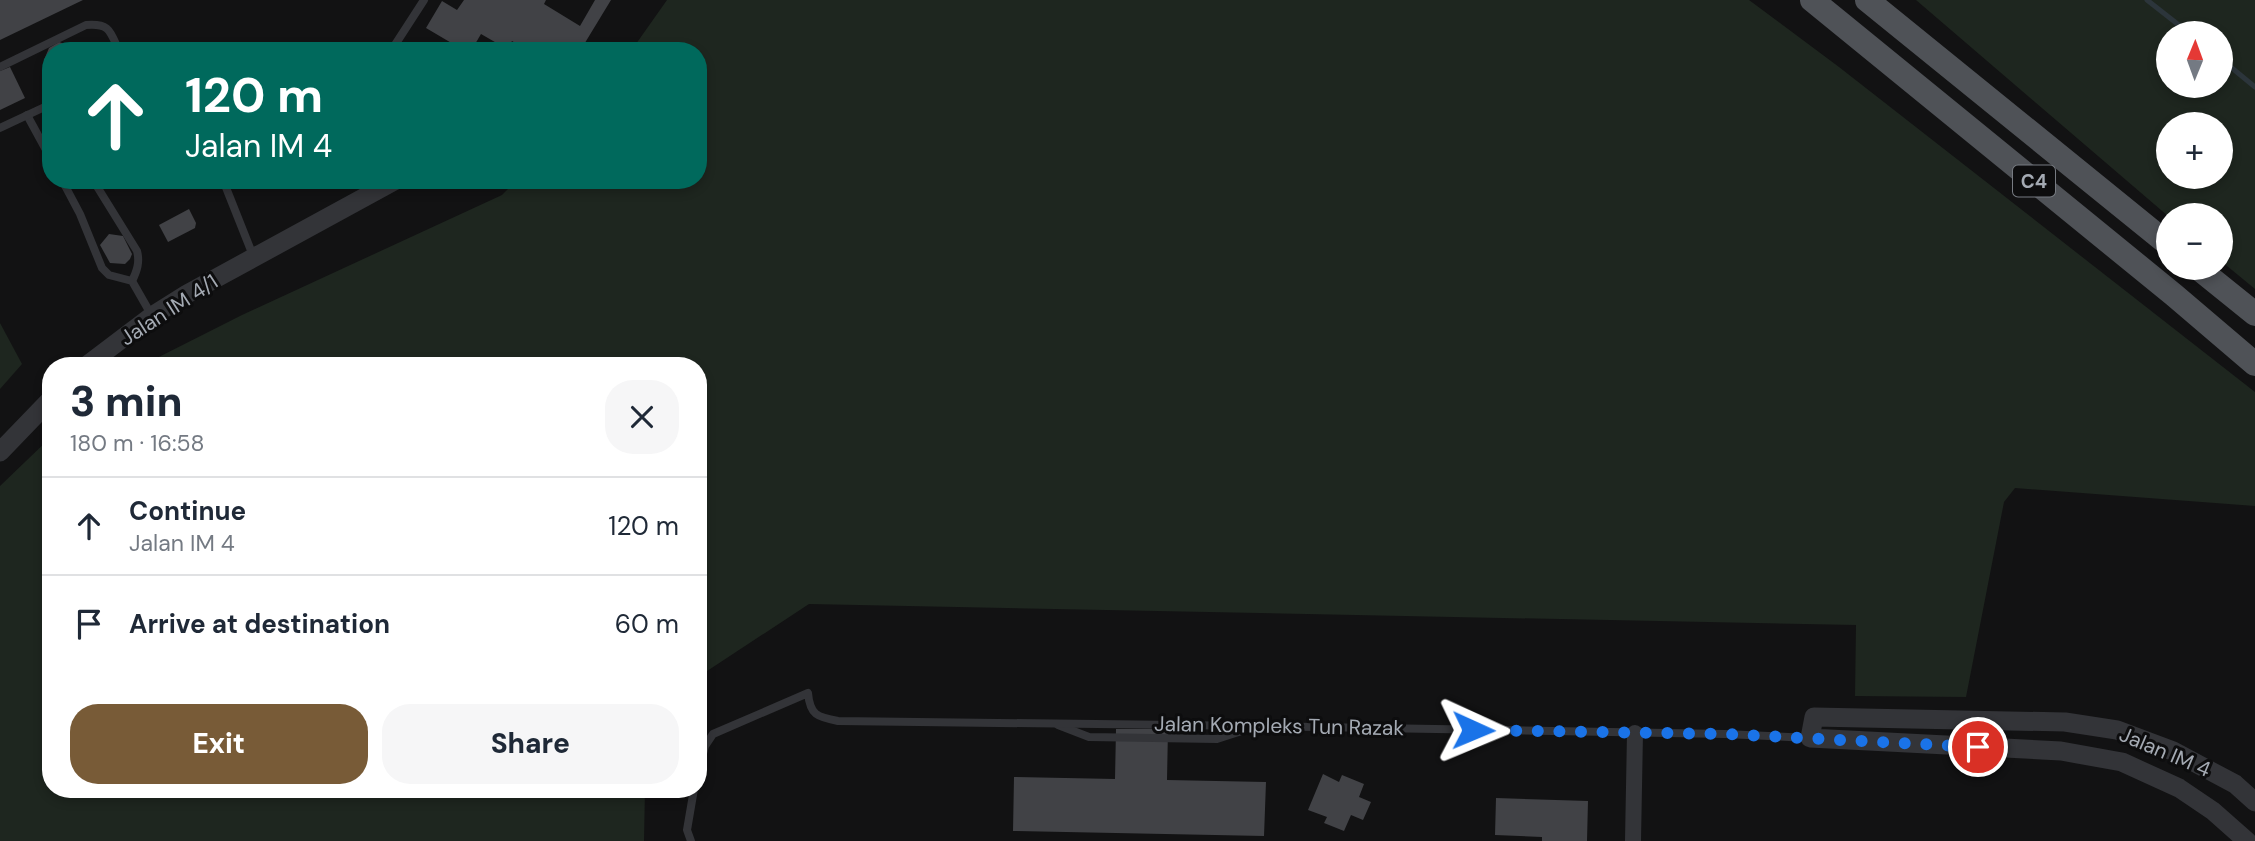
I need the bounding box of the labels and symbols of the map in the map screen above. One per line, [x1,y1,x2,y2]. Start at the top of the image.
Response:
north arrow [2156,21,2233,98]
road number: C4 [2013,166,2055,196]
street label: Jalan IM 4/1 [115,268,223,352]
position arrow [1436,693,1510,767]
street label: Jalan Kompleks Tun Razak [1154,710,1405,742]
pin [1948,717,2008,777]
street label: Jalan IM 4 [2115,720,2215,784]

